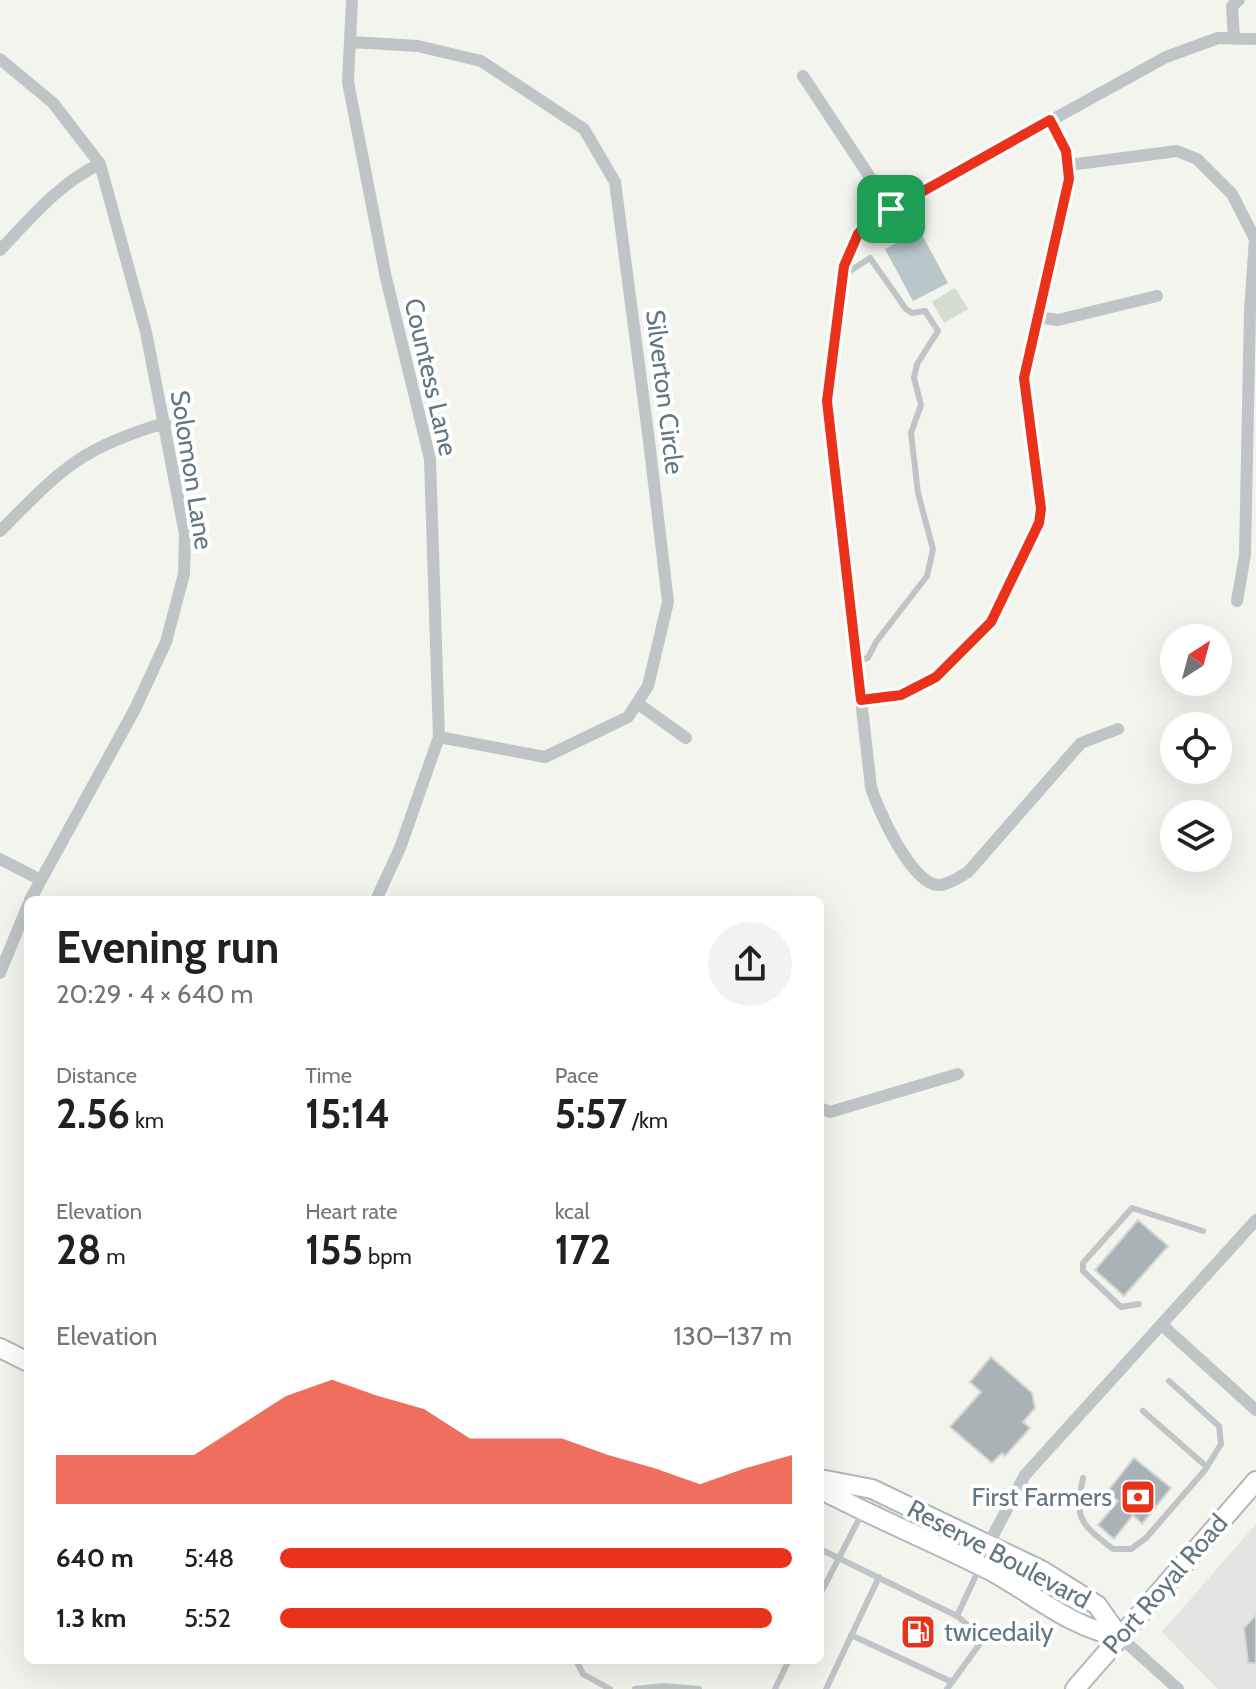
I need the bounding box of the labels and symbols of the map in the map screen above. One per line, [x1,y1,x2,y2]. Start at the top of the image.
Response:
pin [857,175,925,243]
street label: Countess Lane [397,295,465,459]
street label: Silverton Circle [639,308,691,476]
street label: Solomon Lane [164,388,220,552]
north arrow [1160,624,1232,696]
bank icon: First Farmers [1119,1478,1157,1516]
place label: First Farmers [972,1481,1112,1513]
street label: Reserve Boulevard [902,1492,1096,1616]
street label: Port Royal Road [1096,1508,1234,1660]
fuel station icon: twicedaily [899,1613,937,1651]
place label: twicedaily [944,1616,1054,1648]

